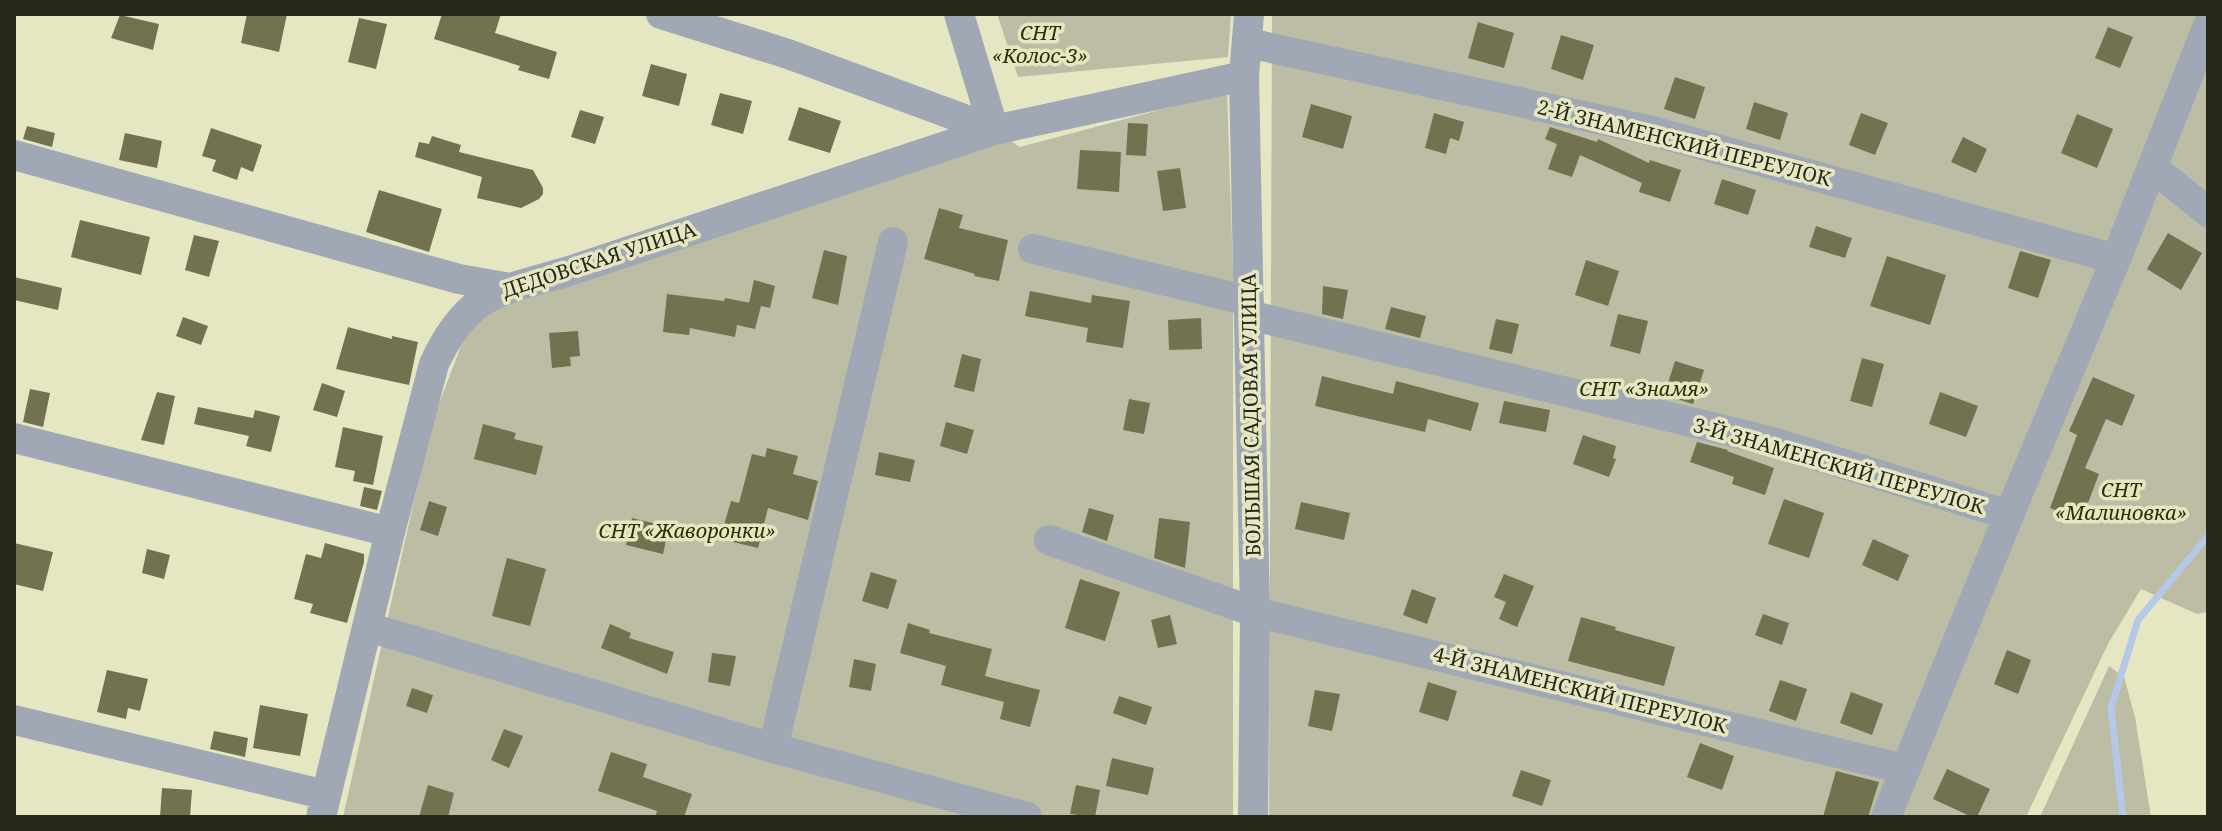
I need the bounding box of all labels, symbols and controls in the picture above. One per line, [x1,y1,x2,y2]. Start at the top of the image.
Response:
park label: СНТ «Колос-3» [992,19,1088,69]
street label: 2-Й ЗНАМЕНСКИЙ ПЕРЕУЛОК [1534,93,1835,192]
street label: ДЕДОВСКАЯ УЛИЦА [498,215,700,304]
street label: БОЛЬШАЯ САДОВАЯ УЛИЦА [1235,272,1266,557]
park label: СНТ «Знамя» [1579,375,1709,402]
street label: 3-Й ЗНАМЕНСКИЙ ПЕРЕУЛОК [1690,411,1989,520]
park label: СНТ «Малиновка» [2055,476,2187,526]
park label: СНТ «Жаворонки» [598,517,776,544]
street label: 4-Й ЗНАМЕНСКИЙ ПЕРЕУЛОК [1430,640,1731,739]

